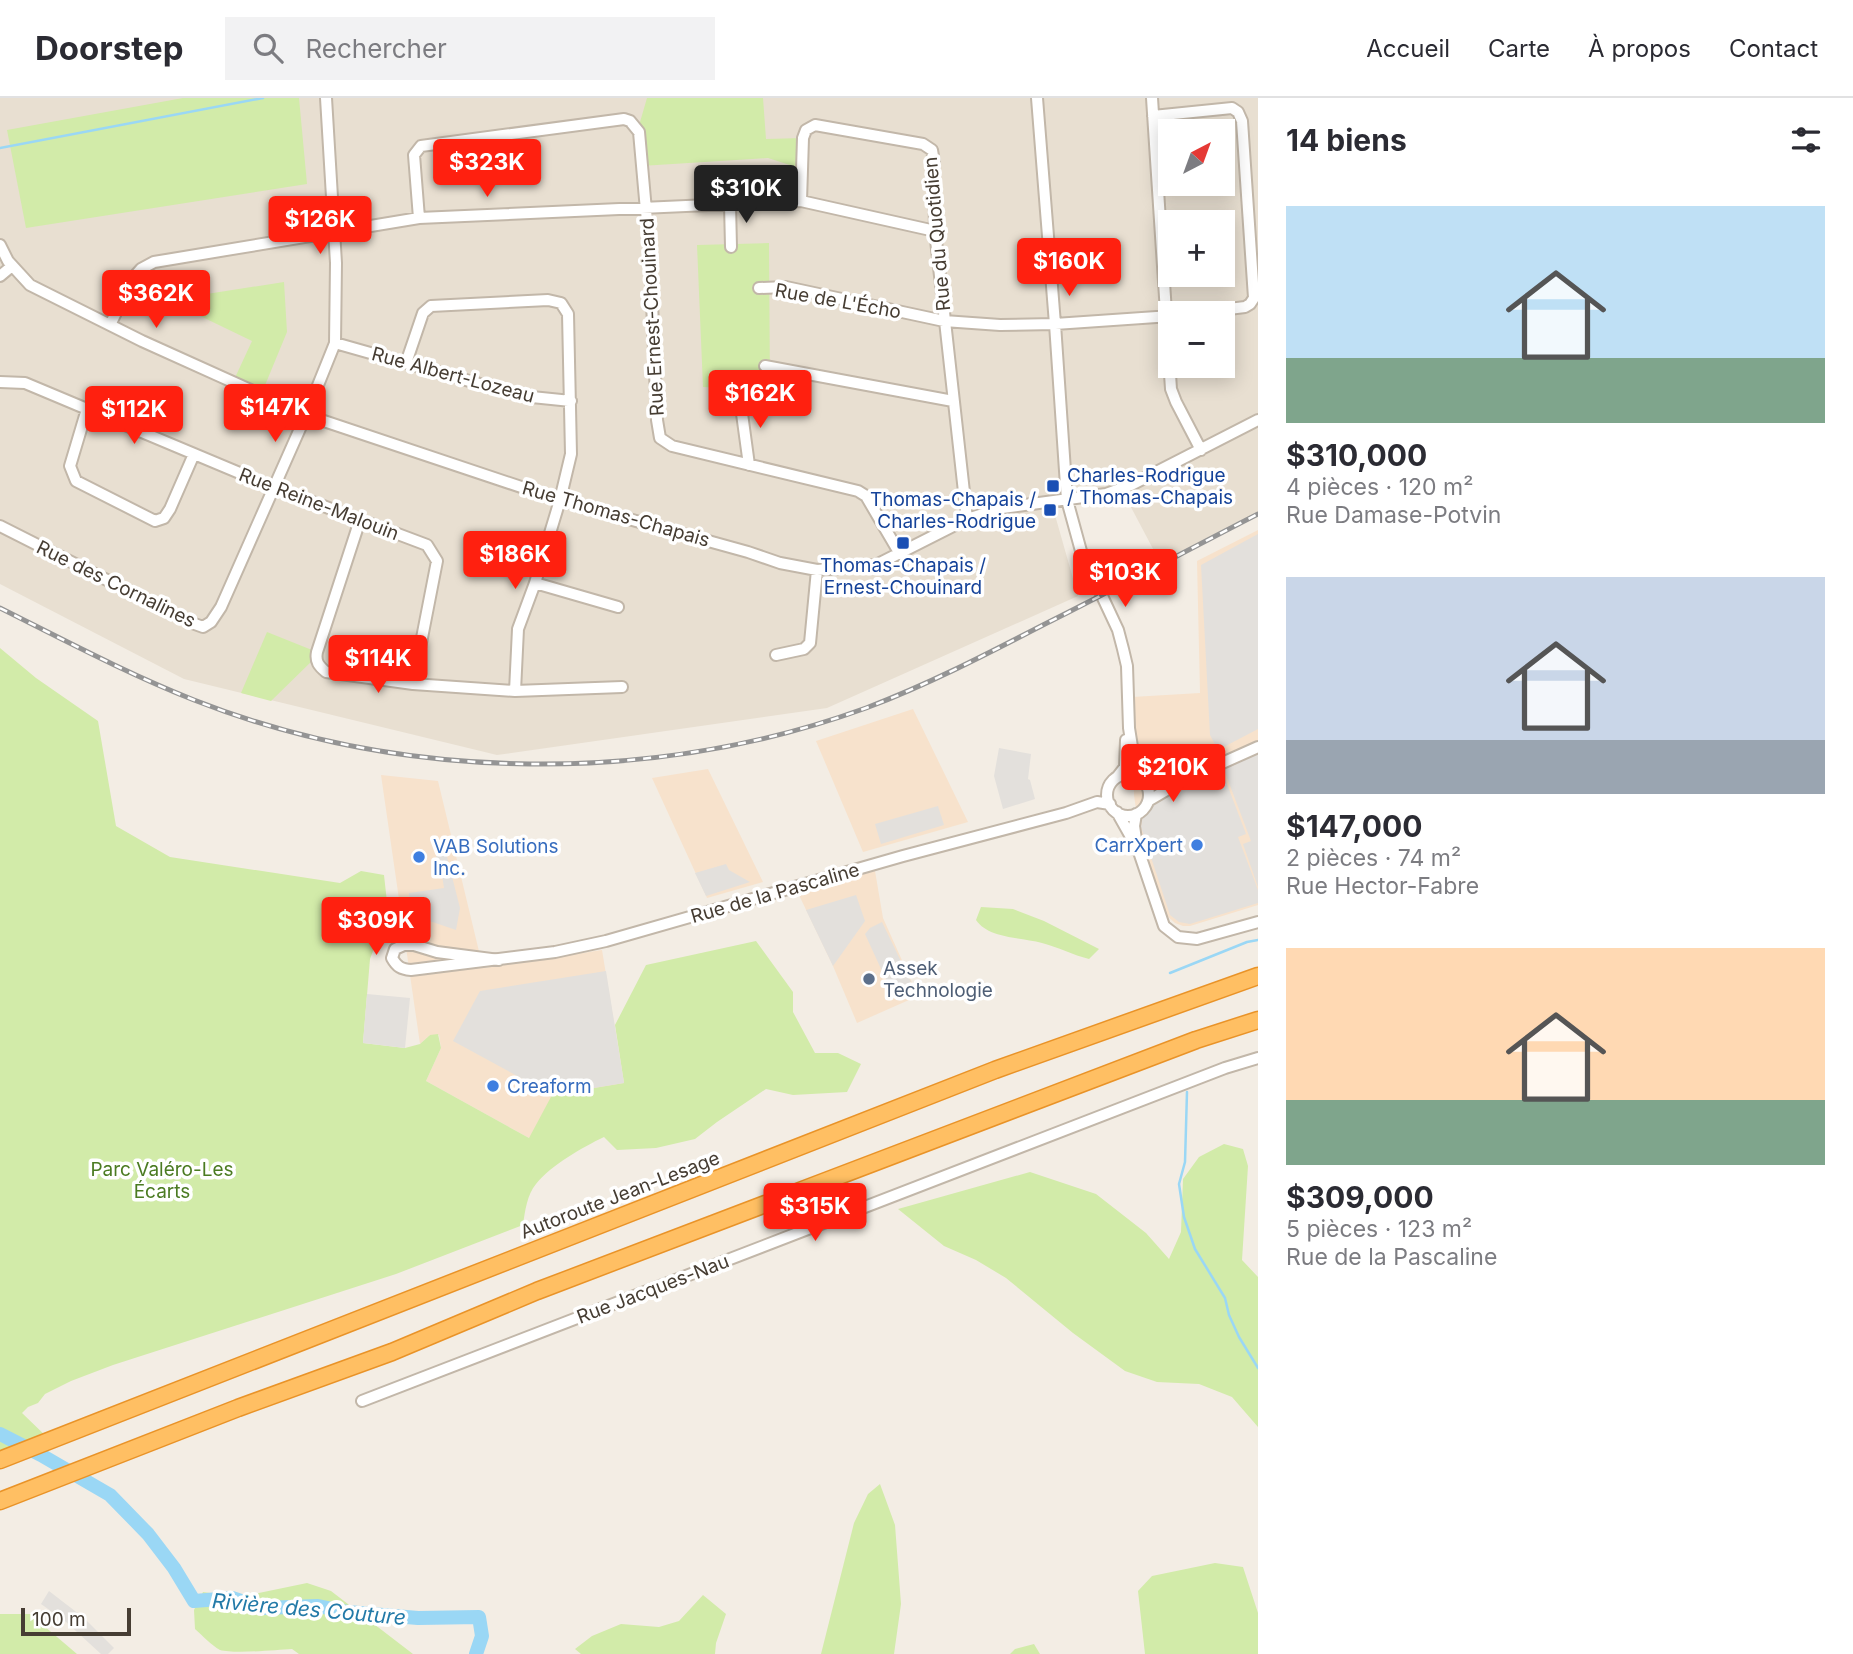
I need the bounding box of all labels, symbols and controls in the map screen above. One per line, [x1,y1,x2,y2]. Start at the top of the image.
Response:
search box [225,17,715,80]
text: Doorstep [35,28,183,68]
icon: search [249,29,287,67]
text: Rechercher [305,33,447,64]
text: Accueil [1366,34,1450,63]
text: Carte [1488,34,1550,63]
text: À propos [1588,34,1691,63]
text: Contact [1729,34,1818,63]
north arrow [1158,119,1236,196]
map controls [1158,119,1235,378]
icon: filters [1787,121,1825,159]
text: 14 biens [1286,122,1407,158]
pin: $323K [438,140,536,199]
text: $323K [449,148,525,176]
street label: Rue du Quotidien [919,156,955,312]
pin: $310K [697,166,795,225]
text: $310K [710,174,782,202]
pin: $126K [271,197,369,256]
text: $126K [285,205,355,233]
button: + [1158,210,1235,287]
street label: Rue Ernest-Chouinard [635,217,669,417]
pin: $160K [1020,238,1118,298]
text: $160K [1033,247,1105,275]
icon: home [1493,252,1619,378]
pin: $362K [107,271,205,330]
street label: Rue de L'Écho [773,278,903,323]
text: $362K [118,279,194,307]
button: − [1158,301,1235,378]
street label: Rue Albert-Lozeau [369,342,537,408]
pin: $162K [711,370,809,430]
text: $162K [725,379,795,407]
pin: $147K [226,384,324,444]
pin: $112K [85,386,183,446]
text: $147K [240,393,310,421]
text: $112K [101,395,167,423]
text: $310,000 [1286,437,1427,473]
street label: Rue Reine-Malouin [236,463,402,545]
place label: Charles-Rodrigue / Thomas-Chapais [1067,464,1233,509]
text: 4 pièces · 120 m² [1286,473,1473,501]
street label: Rue Thomas-Chapais [520,476,712,552]
marker: Charles-Rodrigue / Thomas-Chapais [1045,478,1061,494]
place label: Thomas-Chapais / Charles-Rodrigue [870,488,1036,533]
text: Rue Damase-Potvin [1286,501,1501,529]
marker: Thomas-Chapais / Charles-Rodrigue [1042,502,1058,518]
pin: $186K [466,532,564,591]
street label: Rue des Cornalines [33,535,199,633]
marker: Thomas-Chapais / Ernest-Chouinard [895,535,911,551]
text: $186K [479,540,551,568]
pin: $103K [1076,550,1174,609]
place label: Thomas-Chapais / Ernest-Chouinard [820,554,986,599]
text: $103K [1089,558,1161,586]
icon: home [1493,623,1619,749]
pin: $114K [329,636,427,695]
text: $114K [345,644,412,672]
pin: $210K [1124,744,1222,804]
text: $210K [1137,753,1209,781]
text: $147,000 [1286,808,1422,844]
place label: CarrXpert [1095,834,1183,857]
place label: VAB Solutions Inc. [433,835,559,880]
marker: CarrXpert [1189,837,1205,853]
text: 2 pièces · 74 m² [1286,844,1461,872]
marker: VAB Solutions Inc. [411,849,427,865]
street label: Rue de la Pascaline [688,858,862,928]
text: Rue Hector-Fabre [1286,872,1479,900]
pin: $309K [327,898,425,957]
text: $309K [338,906,414,934]
place label: Assek Technologie [883,957,993,1002]
marker: Assek Technologie [861,971,877,987]
icon: home [1493,994,1619,1120]
place label: Creaform [507,1075,592,1098]
marker: Creaform [485,1078,501,1094]
street label: Autoroute Jean-Lesage [517,1146,723,1244]
park label: Parc Valéro-Les Écarts [90,1158,234,1203]
text: $309,000 [1286,1179,1434,1215]
pin: $315K [766,1184,864,1243]
text: $315K [779,1192,851,1220]
text: 5 pièces · 123 m² [1286,1215,1472,1243]
text: Rue de la Pascaline [1286,1243,1497,1271]
street label: Rue Jacques-Nau [574,1249,732,1329]
water label: Rivière des Couture [211,1588,407,1630]
scale bar [21,1605,131,1637]
text: 100 m [32,1608,86,1631]

